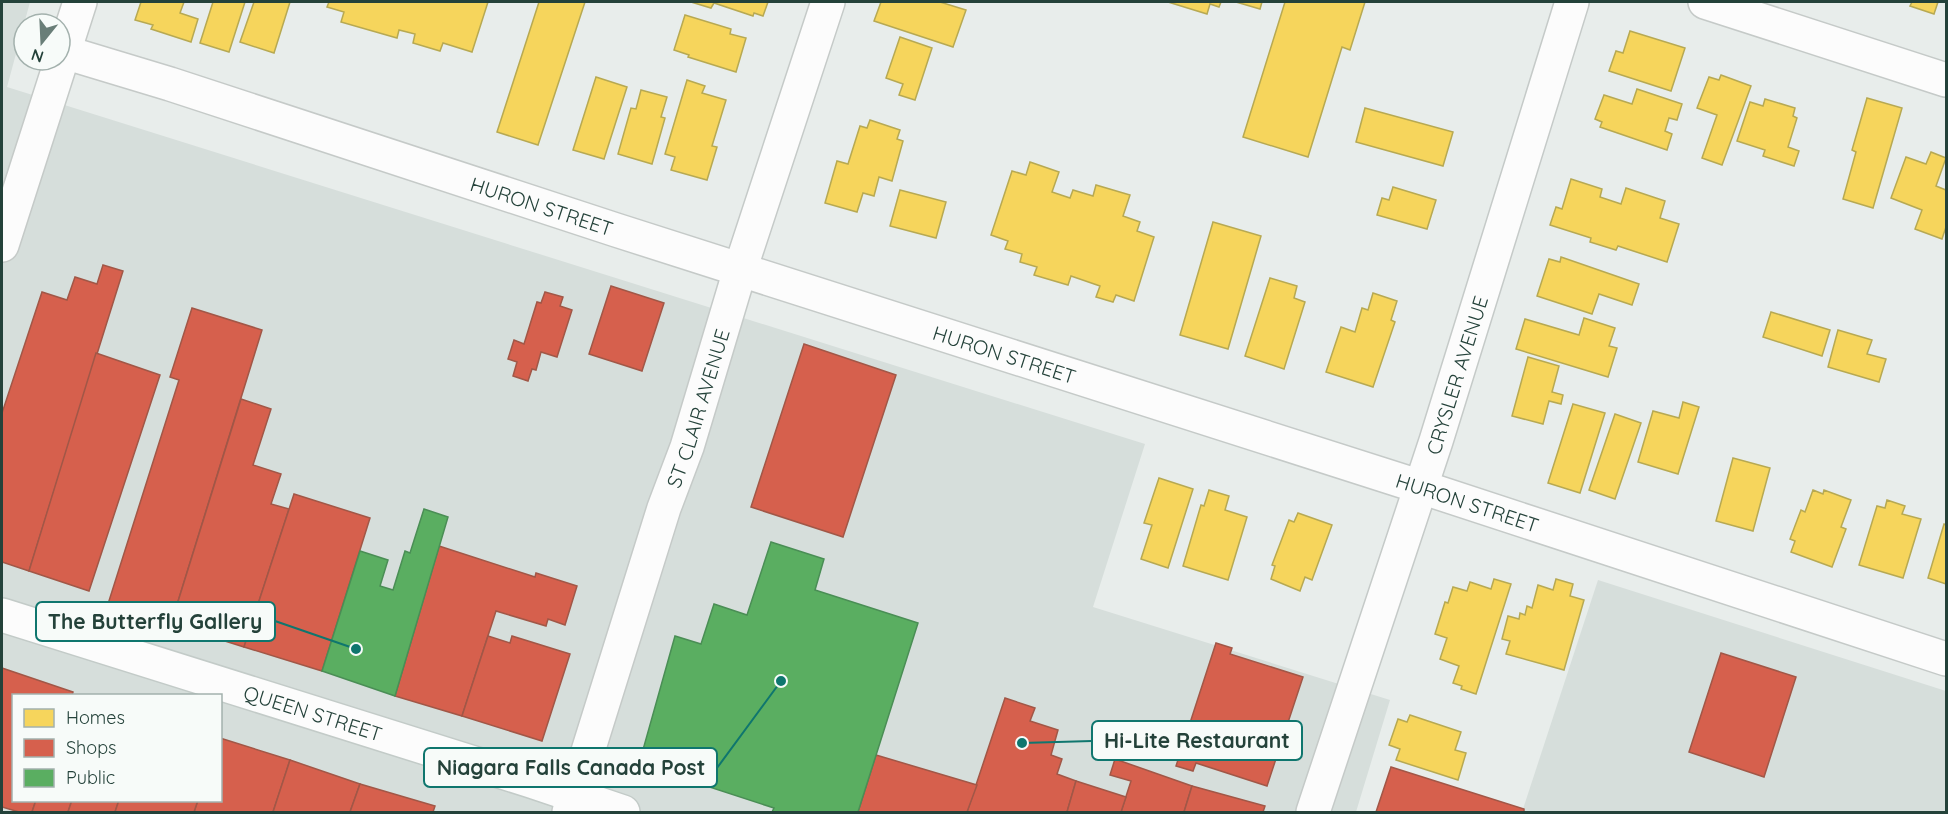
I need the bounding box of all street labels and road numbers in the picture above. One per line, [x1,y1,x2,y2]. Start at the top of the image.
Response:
street label: HURON STREET [467,171,616,241]
street label: CRYSLER AVENUE [1420,293,1493,458]
street label: HURON STREET [930,320,1079,389]
street label: ST CLAIR AVENUE [660,326,734,491]
street label: HURON STREET [1393,467,1542,537]
street label: QUEEN STREET [241,679,386,746]

